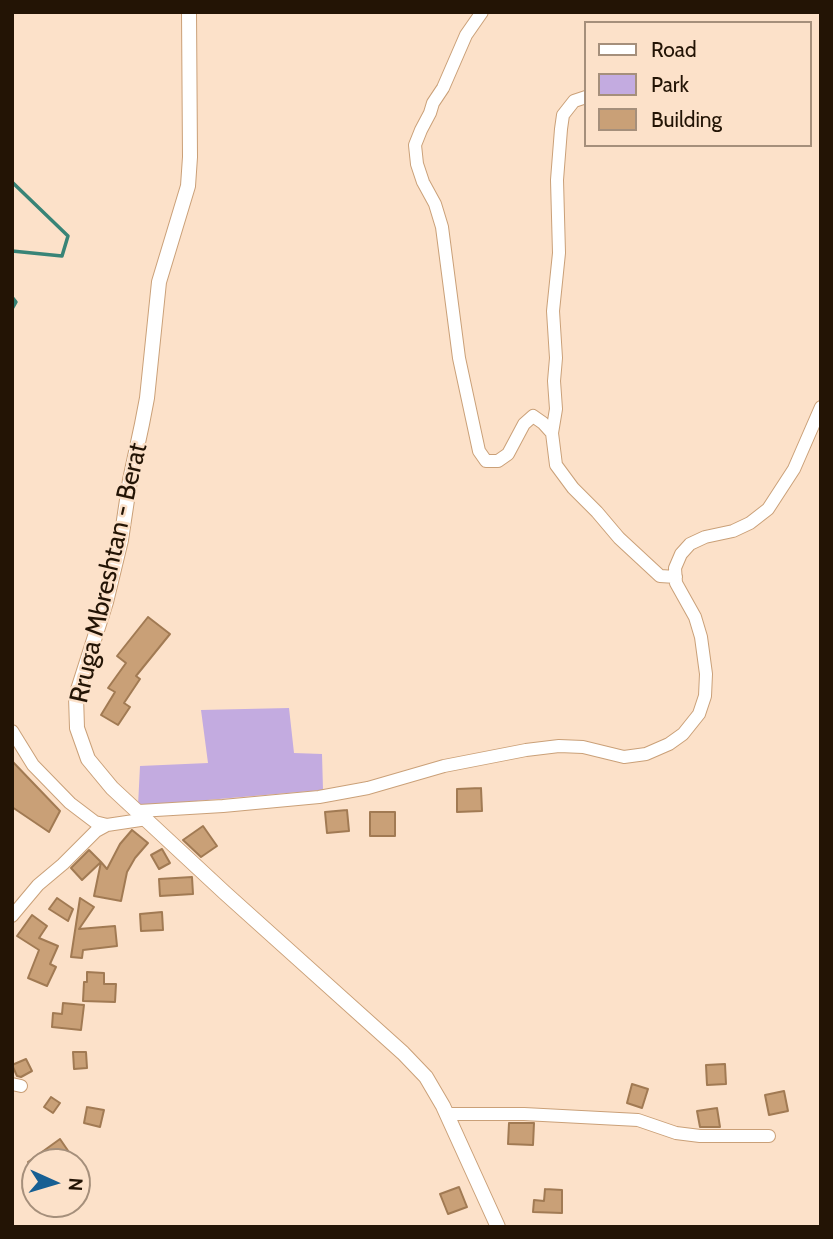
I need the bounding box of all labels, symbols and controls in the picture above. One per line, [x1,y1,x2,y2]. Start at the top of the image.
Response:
legend [584,21,812,147]
text: Road [651,37,697,62]
text: Park [651,72,689,97]
text: Building [651,107,722,132]
street label: Rruga Mbreshtan - Berat [64,440,154,706]
north arrow [21,1148,91,1218]
text: N [64,1177,87,1192]

